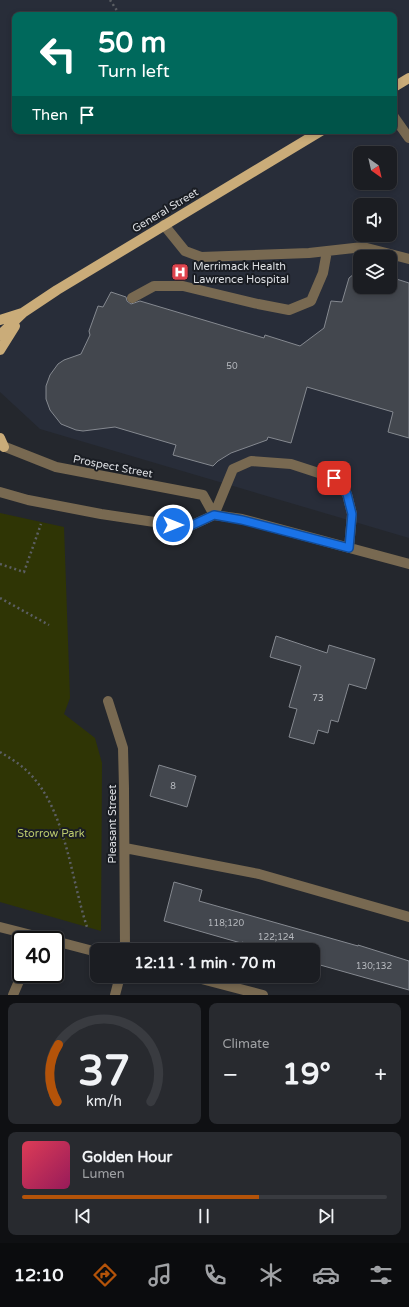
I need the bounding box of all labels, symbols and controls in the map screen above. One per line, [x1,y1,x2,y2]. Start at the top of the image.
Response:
text: 50 m [98,26,166,60]
icon: left [32,28,84,80]
text: Turn left [98,60,170,82]
icon: arrive [76,104,98,126]
text: Then [32,106,68,124]
north arrow [353,146,397,190]
map controls [353,146,397,294]
street label: General Street [130,186,201,235]
button: sound [353,198,397,242]
button: layers [353,250,397,294]
place label: Merrimack Health Lawrence Hospital [193,260,289,286]
hospital icon: Merrimack Health Lawrence Hospital [170,262,190,282]
house number: 50 [226,361,238,372]
street label: Prospect Street [72,452,154,481]
pin [317,461,351,495]
icon: arrive [323,467,345,489]
position arrow [152,504,194,546]
house number: 73 [312,693,324,704]
house number: 8 [170,781,176,792]
street label: Pleasant Street [106,784,119,864]
park label: Storrow Park [17,827,85,840]
house number: 118;120 [208,918,244,929]
speed limit sign: 40 [12,931,64,983]
house number: 122;124 [258,932,294,943]
text: 12:11 · 1 min · 70 m [134,954,276,972]
house number: 130;132 [356,961,392,972]
text: Climate [223,1036,269,1052]
text: 37 [78,1046,130,1096]
text: 19° [282,1056,331,1093]
text: − [223,1062,238,1088]
text: + [375,1062,387,1088]
text: km/h [86,1092,122,1109]
text: Golden Hour [82,1148,172,1166]
text: Lumen [82,1166,125,1182]
icon: previous [72,1205,94,1227]
icon: pause [193,1205,215,1227]
icon: next [315,1205,337,1227]
icon: directions [91,1261,119,1289]
icon: music [146,1261,174,1289]
icon: phone [201,1261,229,1289]
icon: climate [257,1261,285,1289]
icon: car [312,1261,340,1289]
icon: filters [367,1261,395,1289]
text: 12:10 [14,1264,64,1286]

